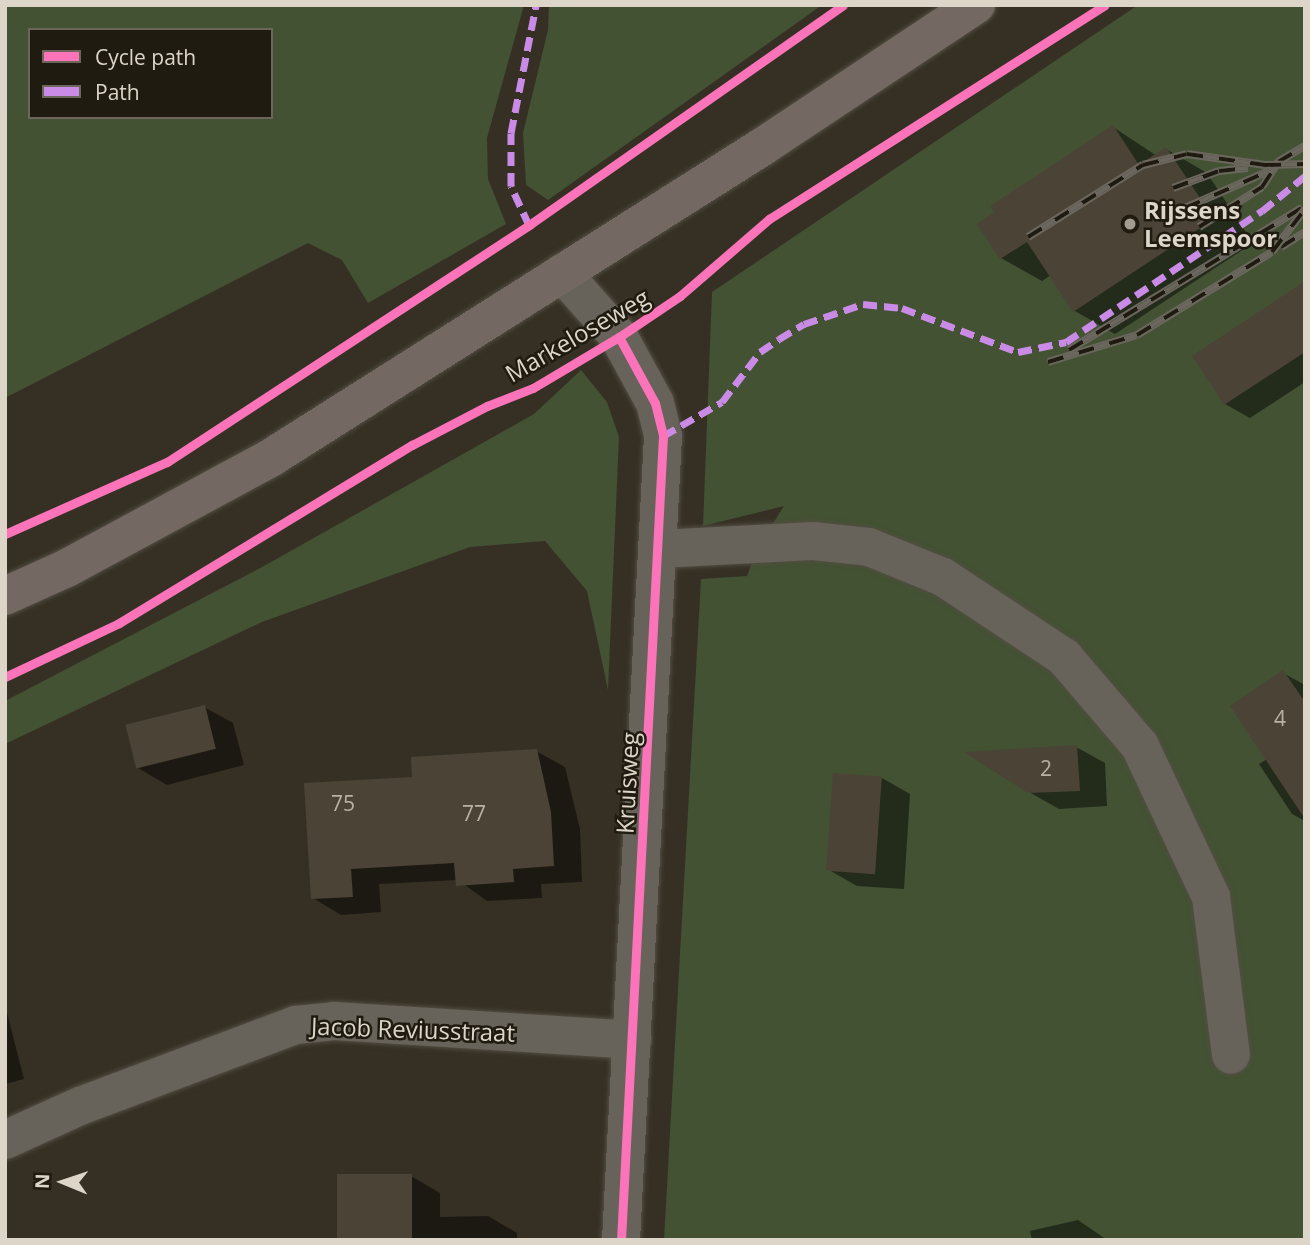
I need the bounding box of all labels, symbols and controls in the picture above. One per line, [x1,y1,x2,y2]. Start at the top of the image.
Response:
legend [28,28,273,119]
text: Cycle path [95,43,196,71]
text: Path [95,78,140,106]
place label: Rijssens Leemspoor [1144,196,1277,252]
marker: Rijssens Leemspoor [1122,216,1138,232]
street label: Markeloseweg [500,282,654,388]
house number: 4 [1274,705,1286,731]
street label: Kruisweg [610,731,644,835]
house number: 2 [1040,755,1052,781]
house number: 75 [331,790,355,816]
house number: 77 [462,800,486,826]
street label: Jacob Reviusstraat [310,1011,516,1047]
north arrow [28,1147,98,1217]
text: N [29,1173,55,1189]

